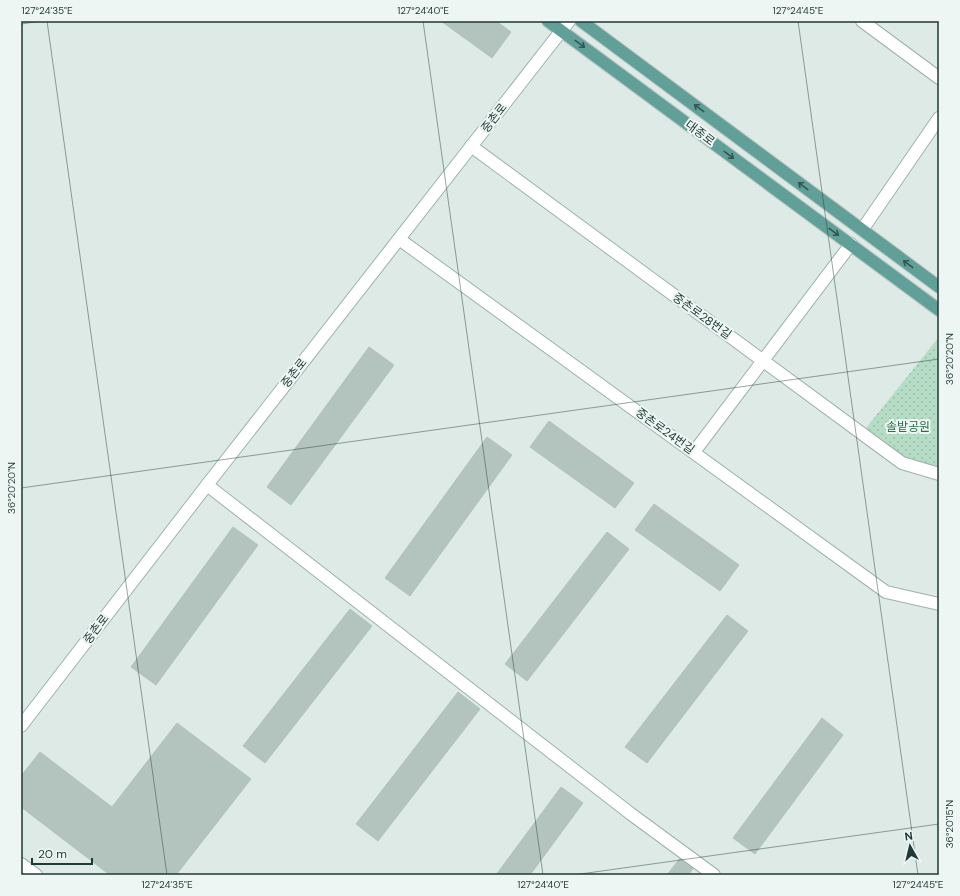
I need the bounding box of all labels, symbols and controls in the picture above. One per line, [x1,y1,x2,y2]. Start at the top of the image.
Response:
text: 127°24'35"E [21,4,73,17]
text: 127°24'40"E [397,4,449,17]
text: 127°24'45"E [773,4,824,17]
one-way arrow [574,40,585,48]
street label: 중촌로 [477,100,511,136]
one-way arrow [694,104,705,113]
street label: 대종로 [682,117,718,149]
one-way arrow [724,150,735,159]
one-way arrow [798,182,809,190]
one-way arrow [828,228,839,236]
one-way arrow [902,259,913,268]
street label: 중촌로28번길 [669,289,735,343]
text: 36°20'20"N [943,333,956,385]
street label: 중촌로 [277,355,311,391]
street label: 중촌로24번길 [632,404,698,458]
park label: 솔밭공원 [886,419,930,435]
text: 36°20'20"N [5,462,18,514]
street label: 중촌로 [80,611,112,647]
text: 36°20'15"N [943,800,956,848]
north arrow [890,826,930,866]
text: N [904,829,914,844]
scale bar [32,840,92,866]
text: 20 m [38,846,67,862]
text: 127°24'35"E [141,878,193,891]
text: 127°24'40"E [517,878,569,891]
text: 127°24'45"E [893,878,944,891]

